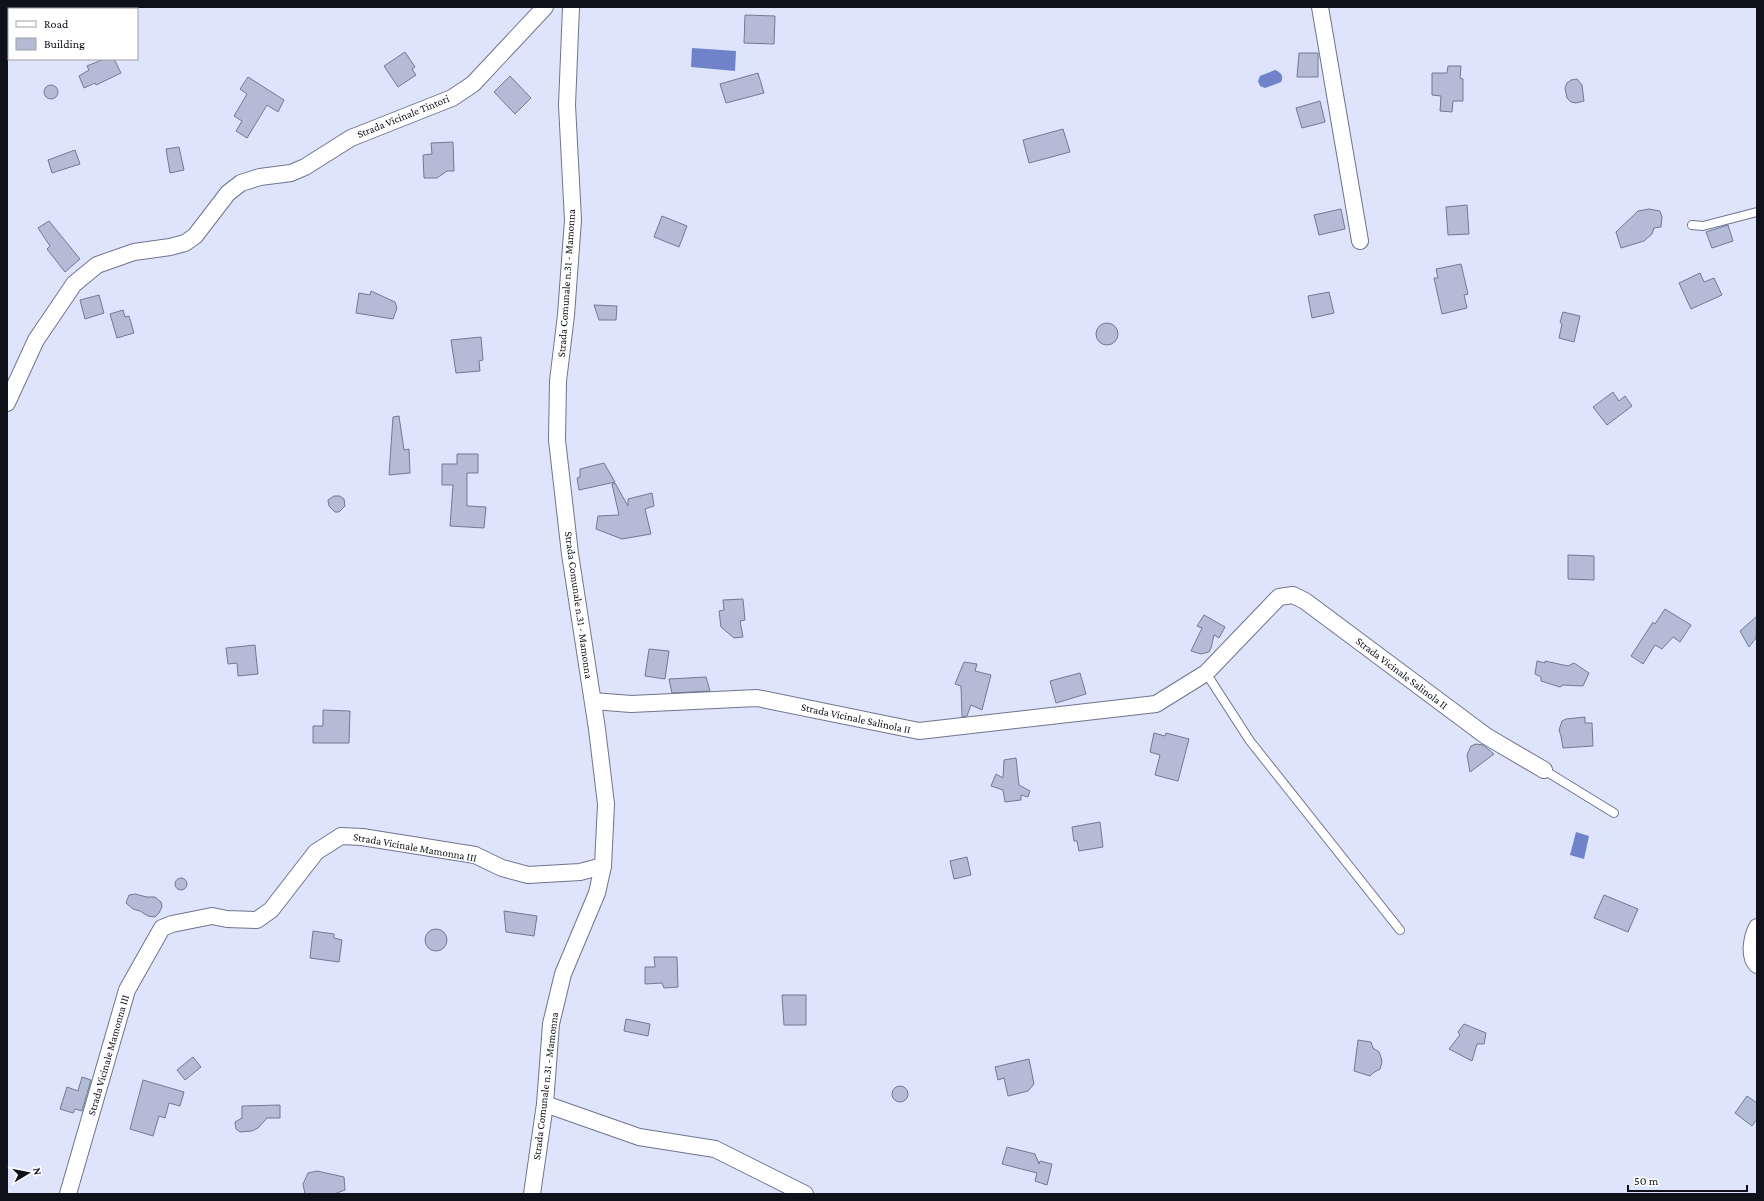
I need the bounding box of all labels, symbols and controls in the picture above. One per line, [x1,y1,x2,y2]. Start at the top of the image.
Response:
legend [8,8,138,60]
text: Road [44,17,69,31]
text: Building [44,37,85,51]
street label: Strada Vicinale Tintori [355,92,451,140]
street label: Strada Comunale n.31 - Mamonna [555,208,577,358]
street label: Strada Comunale n.31 - Mamonna [563,531,595,679]
street label: Strada Vicinale Salinola II [1354,635,1450,711]
street label: Strada Vicinale Salinola II [800,701,912,735]
street label: Strada Vicinale Mamonna III [352,830,478,864]
street label: Strada Vicinale Mamonna III [85,993,131,1117]
street label: Strada Comunale n.31 - Mamonna [530,1011,560,1161]
north arrow [8,1153,48,1193]
text: N [31,1167,44,1176]
scale bar [1628,1167,1747,1193]
text: 50 m [1634,1174,1659,1188]

